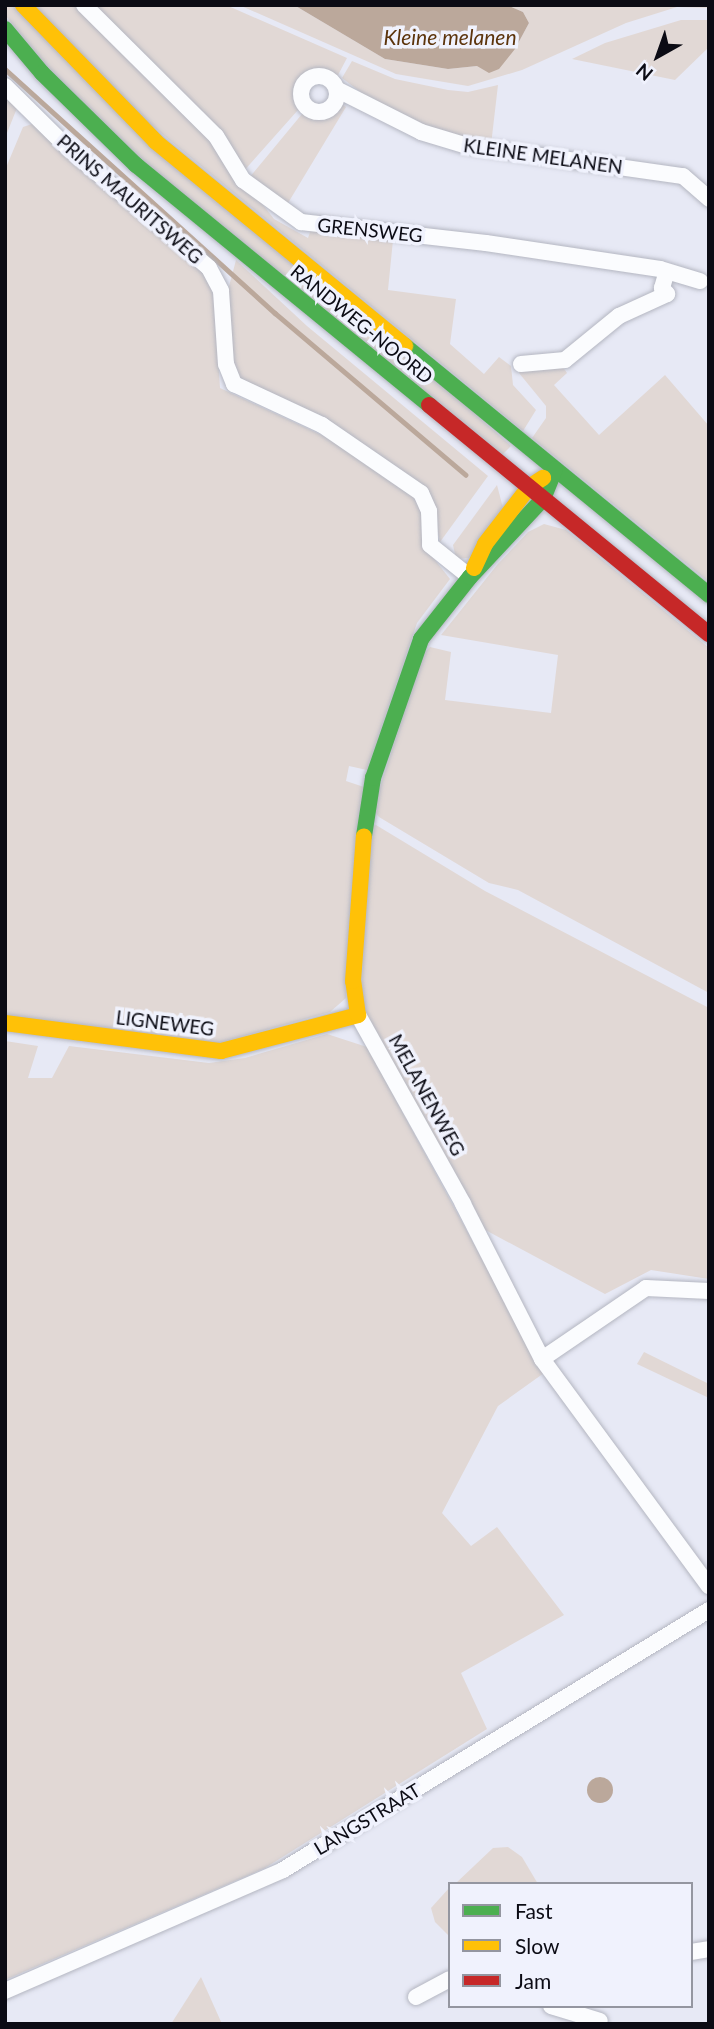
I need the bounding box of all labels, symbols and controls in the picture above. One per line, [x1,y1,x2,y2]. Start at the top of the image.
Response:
north arrow [623,21,693,91]
water label: Kleine melanen [383,24,517,50]
text: N [631,59,657,86]
street label: PRINS MAURITSWEG [53,130,207,268]
street label: KLEINE MELANEN [462,134,624,178]
street label: GRENSWEG [316,213,424,247]
street label: RANDWEG-NOORD [286,260,438,388]
street label: LIGNEWEG [115,1006,215,1040]
street label: MELANENWEG [384,1030,470,1160]
street label: LANGSTRAAT [310,1778,424,1860]
legend [448,1882,693,2008]
text: Fast [515,1898,552,1923]
text: Slow [515,1933,559,1958]
text: Jam [515,1968,551,1993]

